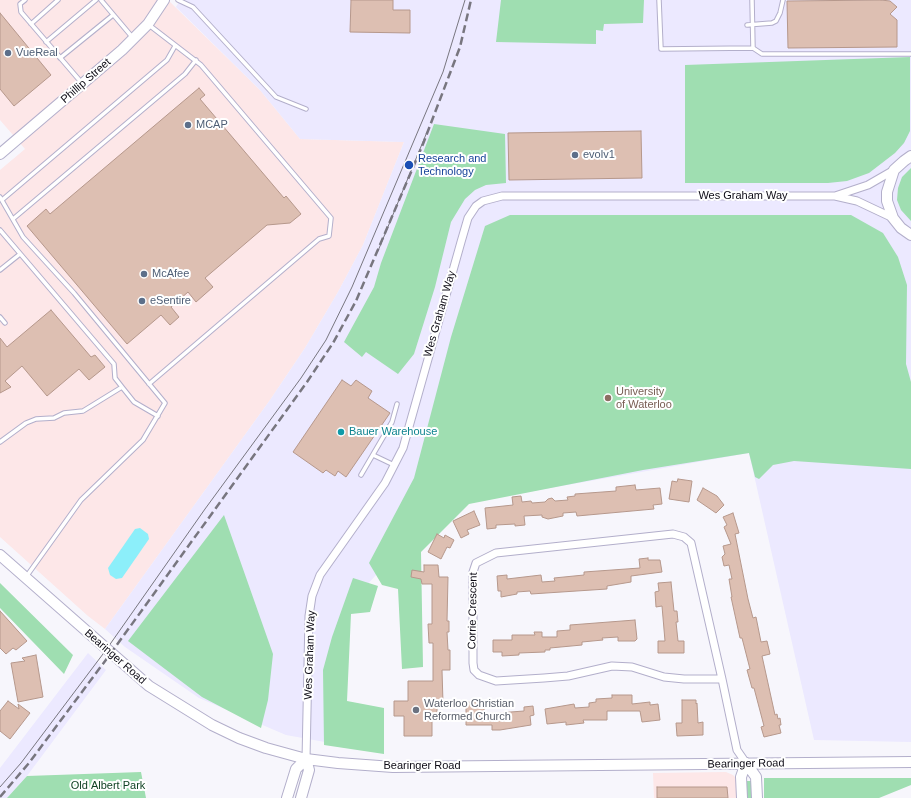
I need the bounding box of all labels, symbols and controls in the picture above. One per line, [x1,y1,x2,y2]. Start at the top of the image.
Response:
place label: VueReal [16,46,58,60]
marker: VueReal [3,48,13,58]
street label: Phillip Street [58,56,114,106]
place label: MCAP [196,118,228,132]
marker: MCAP [183,120,193,130]
place label: evolv1 [583,148,615,162]
marker: evolv1 [570,150,580,160]
place label: Research and Technology [418,152,486,178]
marker: Research and Technology [403,159,415,171]
street label: Wes Graham Way [698,189,788,203]
place label: McAfee [152,267,189,281]
marker: McAfee [139,269,149,279]
street label: Wes Graham Way [421,269,459,359]
place label: eSentire [150,294,191,308]
marker: eSentire [137,296,147,306]
place label: University of Waterloo [616,385,672,411]
marker: University of Waterloo [603,393,613,403]
place label: Bauer Warehouse [349,425,437,439]
marker: Bauer Warehouse [336,427,346,437]
street label: Corrie Crescent [466,572,480,650]
street label: Wes Graham Way [302,610,318,700]
street label: Bearinger Road [82,627,148,687]
place label: Waterloo Christian Reformed Church [424,697,514,723]
marker: Waterloo Christian Reformed Church [411,705,421,715]
street label: Bearinger Road [707,757,785,771]
street label: Bearinger Road [383,759,461,773]
park label: Old Albert Park [71,779,145,793]

